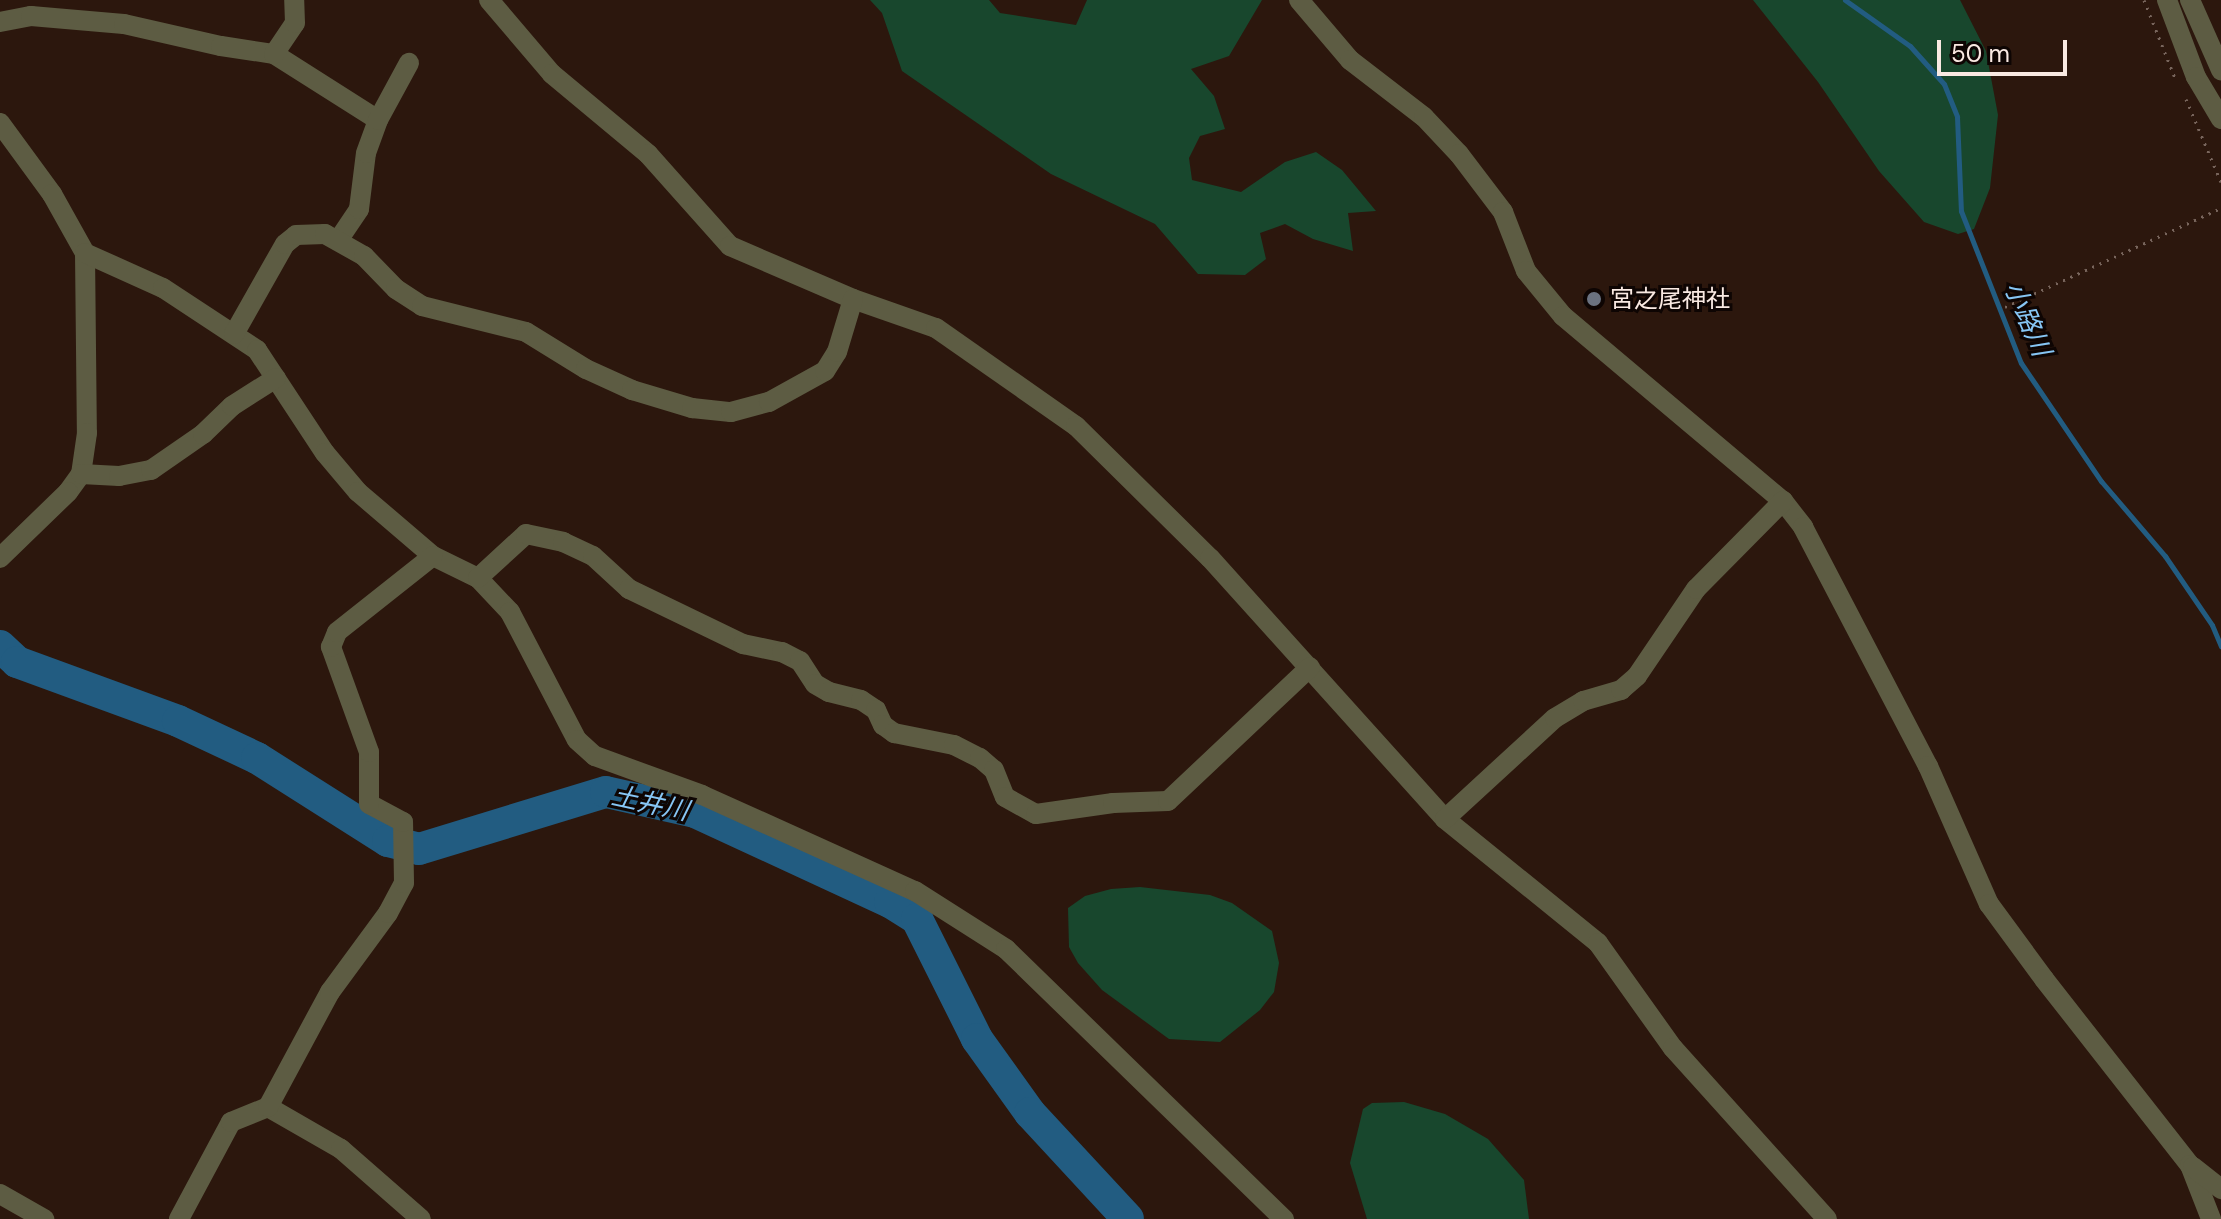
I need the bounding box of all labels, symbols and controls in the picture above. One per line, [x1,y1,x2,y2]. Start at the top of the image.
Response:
scale bar [1941,24,2071,74]
text: 50 m [1951,38,2010,69]
water label: 小路川 [1997,277,2057,361]
place label: 宮之尾神社 [1610,285,1730,313]
marker: 宮之尾神社 [1585,290,1603,308]
water label: 土井川 [609,781,691,827]

